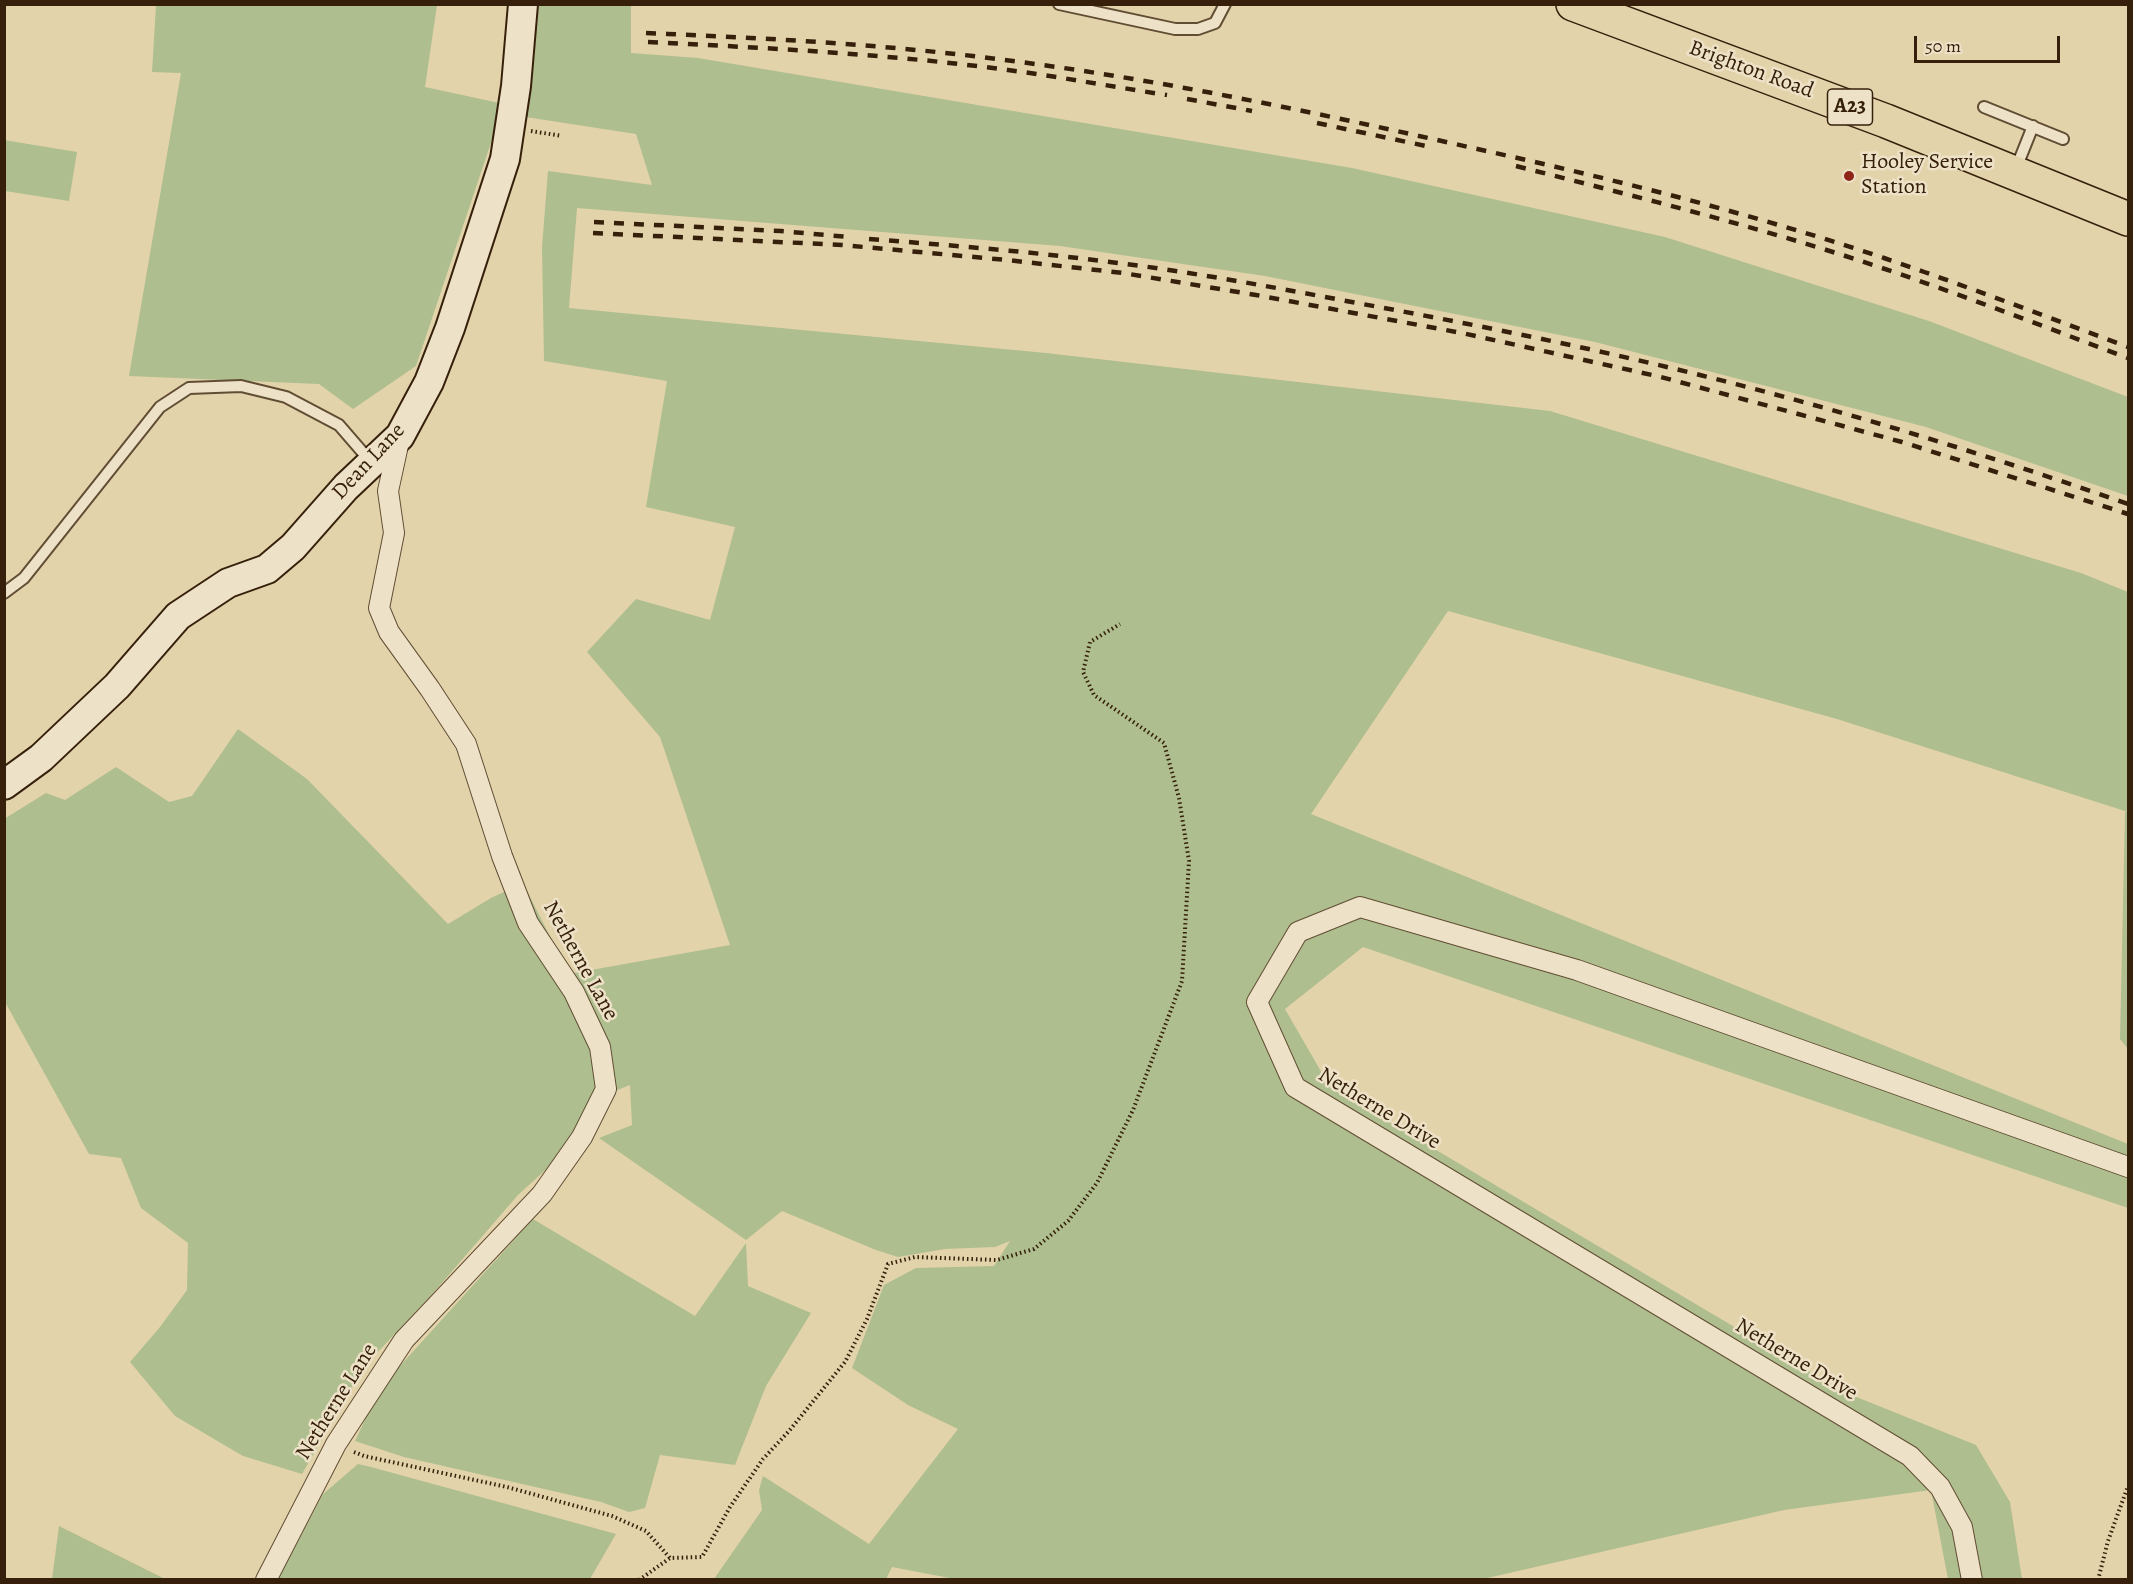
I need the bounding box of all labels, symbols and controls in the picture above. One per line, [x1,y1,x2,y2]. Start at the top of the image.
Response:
scale bar [1917,24,2062,62]
text: 50 m [1925,34,1961,58]
street label: Brighton Road [1685,35,1817,105]
road number: A23 [1828,89,1872,125]
place label: Hooley Service Station [1861,150,1993,202]
marker: Hooley Service Station [1842,169,1856,183]
street label: Dean Lane [327,418,411,506]
street label: Netherne Lane [536,897,624,1025]
street label: Netherne Drive [1313,1062,1445,1156]
street label: Netherne Drive [1730,1313,1862,1407]
street label: Netherne Lane [291,1339,383,1465]

